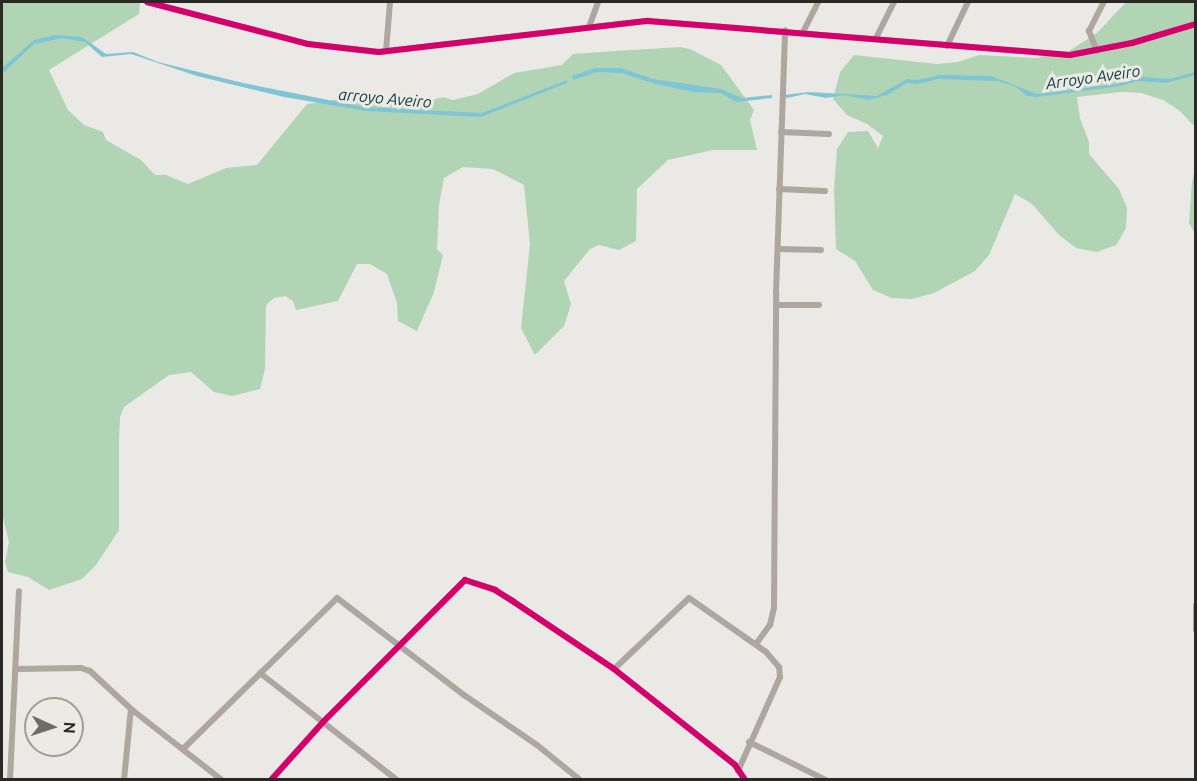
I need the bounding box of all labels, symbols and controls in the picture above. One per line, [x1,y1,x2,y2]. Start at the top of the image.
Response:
water label: Arroyo Aveiro [1045,61,1141,93]
water label: arroyo Aveiro [338,84,432,112]
north arrow [24,697,84,757]
text: N [61,721,79,734]

